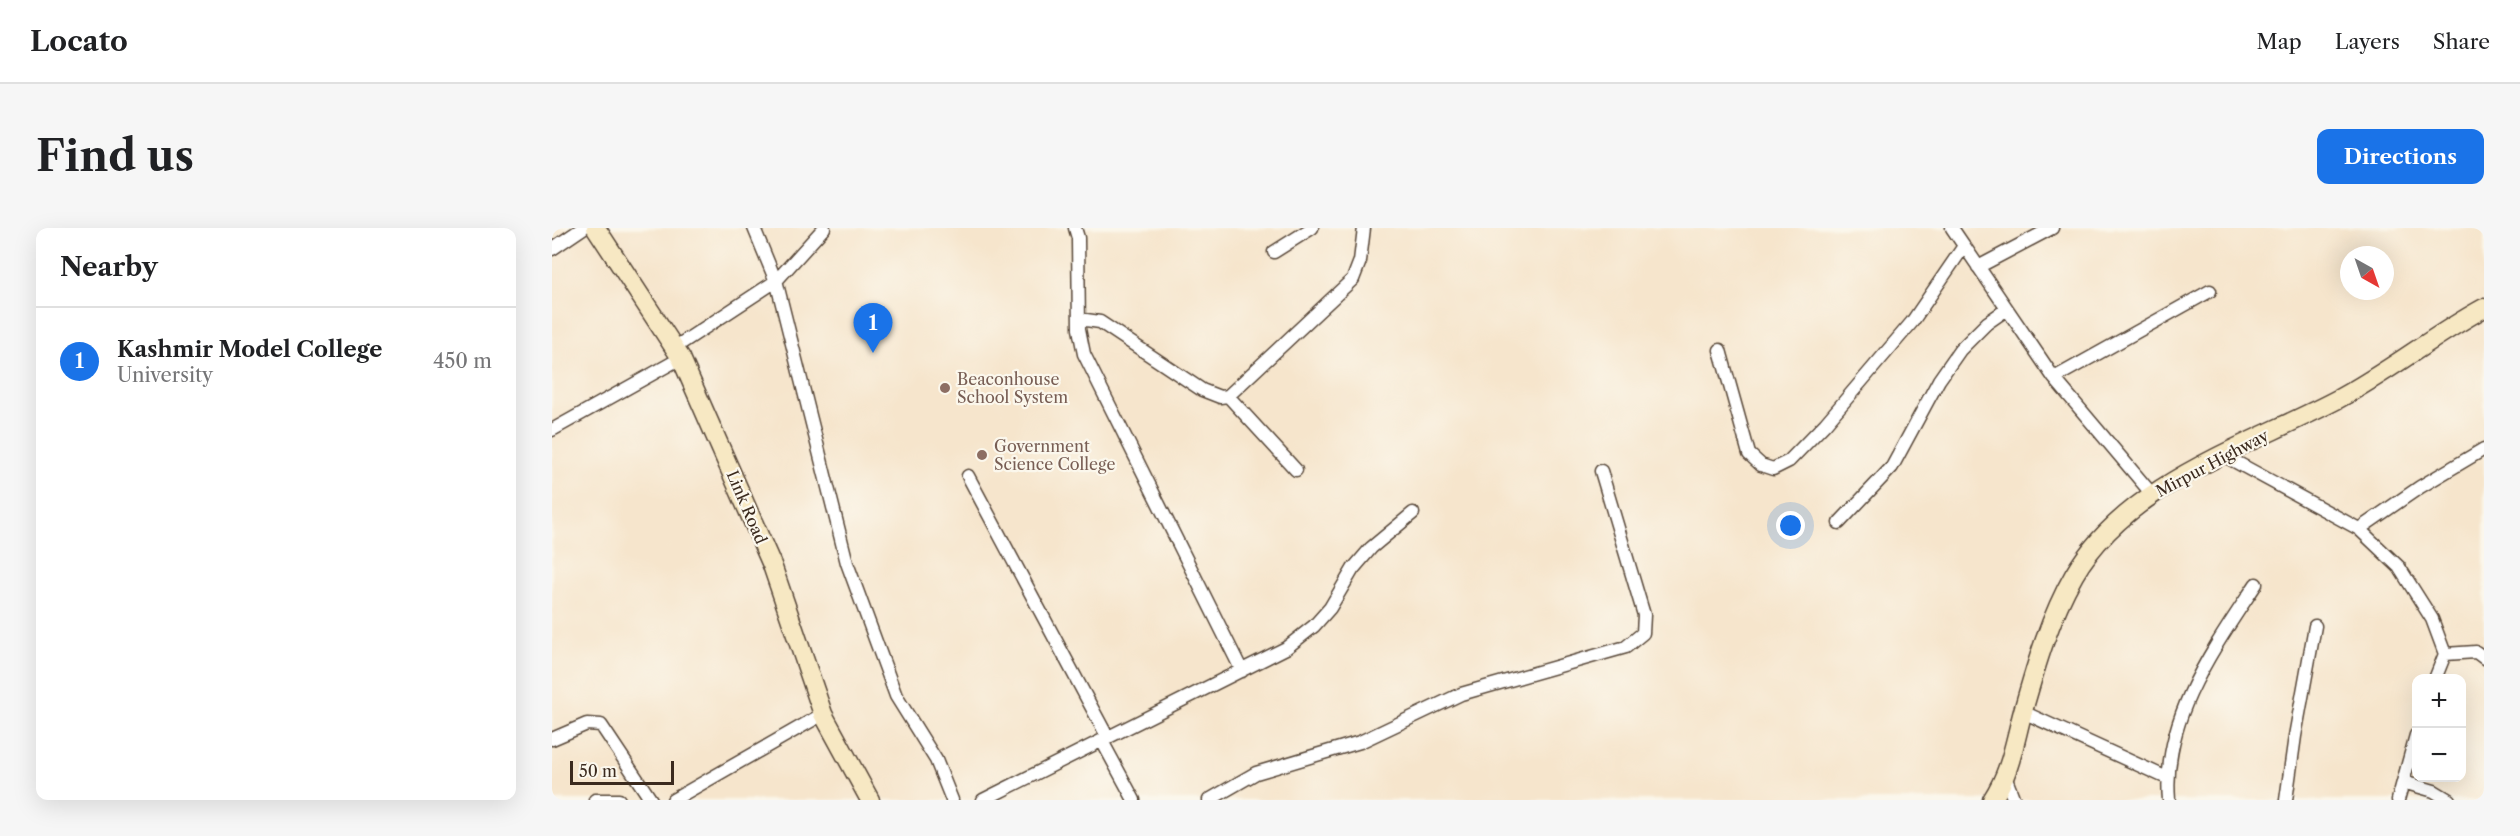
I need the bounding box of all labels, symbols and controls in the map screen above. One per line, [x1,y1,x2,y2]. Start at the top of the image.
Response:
text: Locato [30,24,128,58]
text: Map [2257,29,2302,54]
text: Layers [2335,29,2400,54]
text: Share [2433,29,2490,54]
button: Directions [2317,129,2484,184]
text: Find us [36,130,194,182]
north arrow [2340,246,2394,300]
text: Nearby [60,251,158,283]
pin: 1 [854,304,892,353]
text: Kashmir Model College [117,336,382,363]
text: 1 [75,349,84,373]
text: 450 m [433,349,492,373]
text: University [117,363,213,387]
place label: Beaconhouse School System [957,369,1068,407]
marker: Beaconhouse School System [938,381,952,395]
street label: Mirpur Highway [2152,424,2273,501]
place label: Government Science College [994,436,1115,474]
marker: Government Science College [975,448,989,462]
street label: Link Road [723,467,772,547]
your location [1776,511,1805,540]
map controls [2412,674,2466,782]
button: + [2412,674,2466,728]
button: − [2412,728,2466,782]
scale bar [570,758,674,786]
text: 50 m [579,761,617,781]

